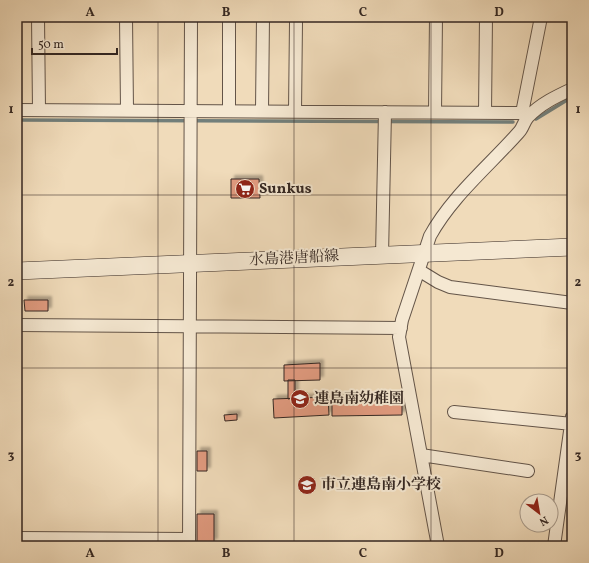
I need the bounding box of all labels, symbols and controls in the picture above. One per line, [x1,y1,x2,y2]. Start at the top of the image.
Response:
text: A [85,4,95,22]
text: B [222,4,231,22]
text: C [359,4,367,22]
text: D [494,4,504,22]
scale bar [32,30,117,56]
text: 50 m [38,37,64,53]
text: 1 [8,101,14,119]
text: 1 [575,101,581,119]
supermarket icon: Sunkus [234,178,256,200]
place label: Sunkus [259,179,312,200]
street label: 水島港唐船線 [249,246,339,272]
text: 2 [8,274,15,292]
text: 2 [575,274,582,292]
school or university icon: 連島南幼稚園 [289,388,311,410]
place label: 連島南幼稚園 [314,389,404,410]
text: 3 [8,447,15,465]
text: 3 [575,447,582,465]
school or university icon: 市立連島南小学校 [296,474,318,496]
place label: 市立連島南小学校 [321,475,441,496]
north arrow [519,493,559,533]
text: N [536,512,551,529]
text: A [85,545,95,563]
text: B [222,545,231,563]
text: C [359,545,367,563]
text: D [494,545,504,563]

